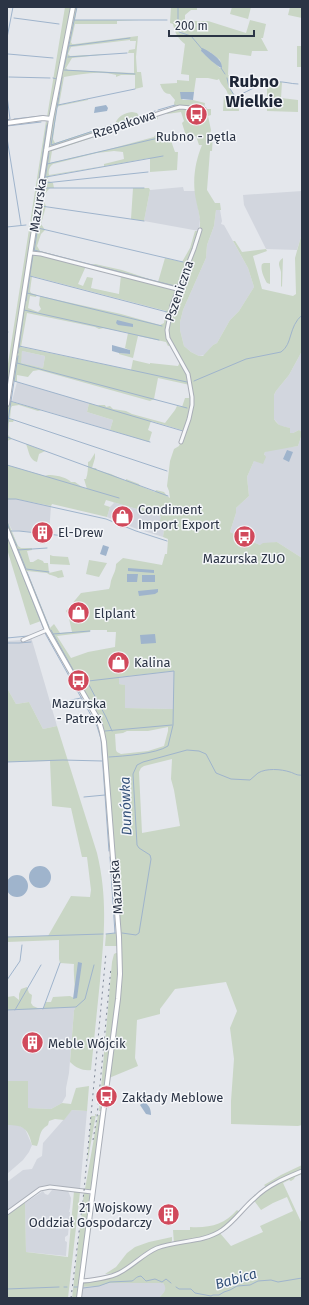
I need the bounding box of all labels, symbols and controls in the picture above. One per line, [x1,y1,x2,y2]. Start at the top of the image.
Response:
scale bar [169,12,254,38]
text: 200 m [175,19,208,33]
district label: Rubno Wielkie [225,71,283,112]
bus stop icon: Rubno - pętla [183,101,209,127]
street label: Rzepakowa [90,107,158,141]
place label: Rubno - pętla [156,129,236,144]
street label: Mazurska [26,177,50,233]
street label: Pszeniczna [162,258,196,324]
place label: Condiment Import Export [138,502,220,532]
shop icon: Condiment Import Export [109,503,135,529]
building icon: El-Drew [29,519,55,545]
bus stop icon: Mazurska ZUO [231,523,257,549]
place label: El-Drew [58,525,104,540]
place label: Mazurska ZUO [203,551,285,566]
shop icon: Elplant [65,600,91,626]
place label: Elplant [94,606,136,621]
shop icon: Kalina [105,649,131,675]
place label: Kalina [134,655,171,670]
bus stop icon: Mazurska - Patrex [66,668,92,694]
place label: Mazurska - Patrex [52,696,106,726]
water label: Dunówka [116,776,136,836]
street label: Mazurska [107,859,125,915]
building icon: Meble Wójcik [20,1030,46,1056]
place label: Meble Wójcik [48,1036,126,1051]
bus stop icon: Zakłady Meblowe [94,1084,120,1110]
place label: Zakłady Meblowe [122,1090,223,1105]
place label: 21 Wojskowy Oddział Gospodarczy [29,1200,153,1230]
building icon: 21 Wojskowy Oddział Gospodarczy [155,1201,181,1227]
water label: Babica [213,1265,259,1293]

